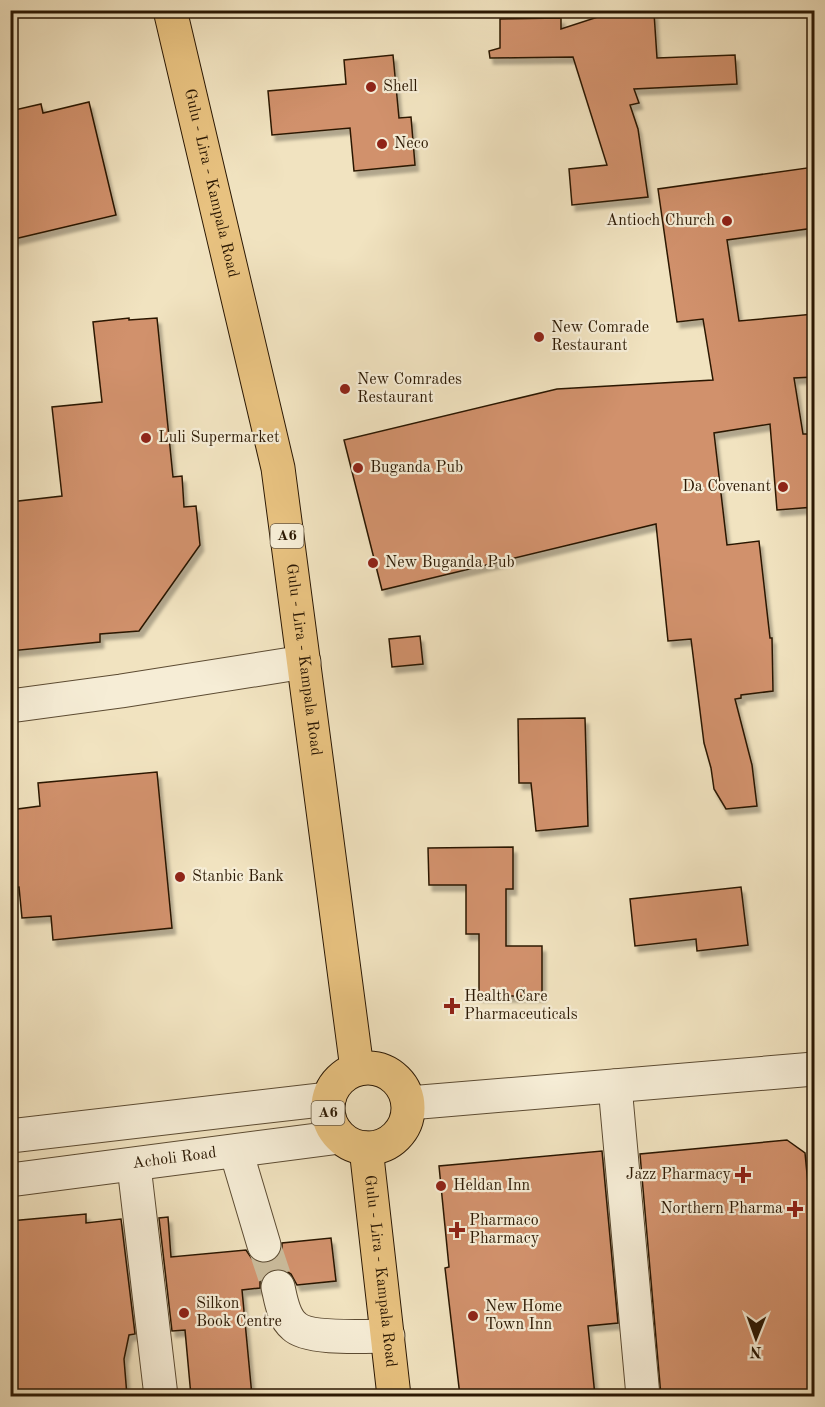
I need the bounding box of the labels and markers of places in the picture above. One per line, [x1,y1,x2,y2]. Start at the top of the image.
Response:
place label: Shell [383,79,418,95]
marker: Shell [364,80,378,94]
place label: Neco [394,136,429,152]
marker: Neco [375,137,389,151]
place label: Antioch Church [606,213,715,229]
marker: Antioch Church [720,214,734,228]
place label: New Comrade Restaurant [551,320,649,354]
marker: New Comrade Restaurant [532,330,546,344]
place label: New Comrades Restaurant [357,372,462,406]
marker: New Comrades Restaurant [338,382,352,396]
place label: Luli Supermarket [158,430,280,446]
marker: Luli Supermarket [139,431,153,445]
place label: Buganda Pub [370,460,463,476]
marker: Buganda Pub [351,461,365,475]
place label: Da Covenant [682,479,771,495]
marker: Da Covenant [776,480,790,494]
place label: New Buganda Pub [385,555,515,571]
marker: New Buganda Pub [366,556,380,570]
place label: Stanbic Bank [192,869,284,885]
marker: Stanbic Bank [173,870,187,884]
place label: Health Care Pharmaceuticals [464,989,578,1023]
marker: Health Care Pharmaceuticals [445,999,459,1013]
place label: Jazz Pharmacy [626,1167,732,1183]
marker: Jazz Pharmacy [736,1168,750,1182]
place label: Heldan Inn [453,1178,531,1194]
marker: Heldan Inn [434,1179,448,1193]
place label: Northern Pharma [660,1201,783,1217]
marker: Northern Pharma [788,1202,802,1216]
place label: Pharmaco Pharmacy [469,1213,540,1247]
marker: Pharmaco Pharmacy [450,1223,464,1237]
place label: Silkon Book Centre [196,1296,282,1330]
place label: New Home Town Inn [485,1299,562,1333]
marker: Silkon Book Centre [177,1306,191,1320]
marker: New Home Town Inn [466,1309,480,1323]

